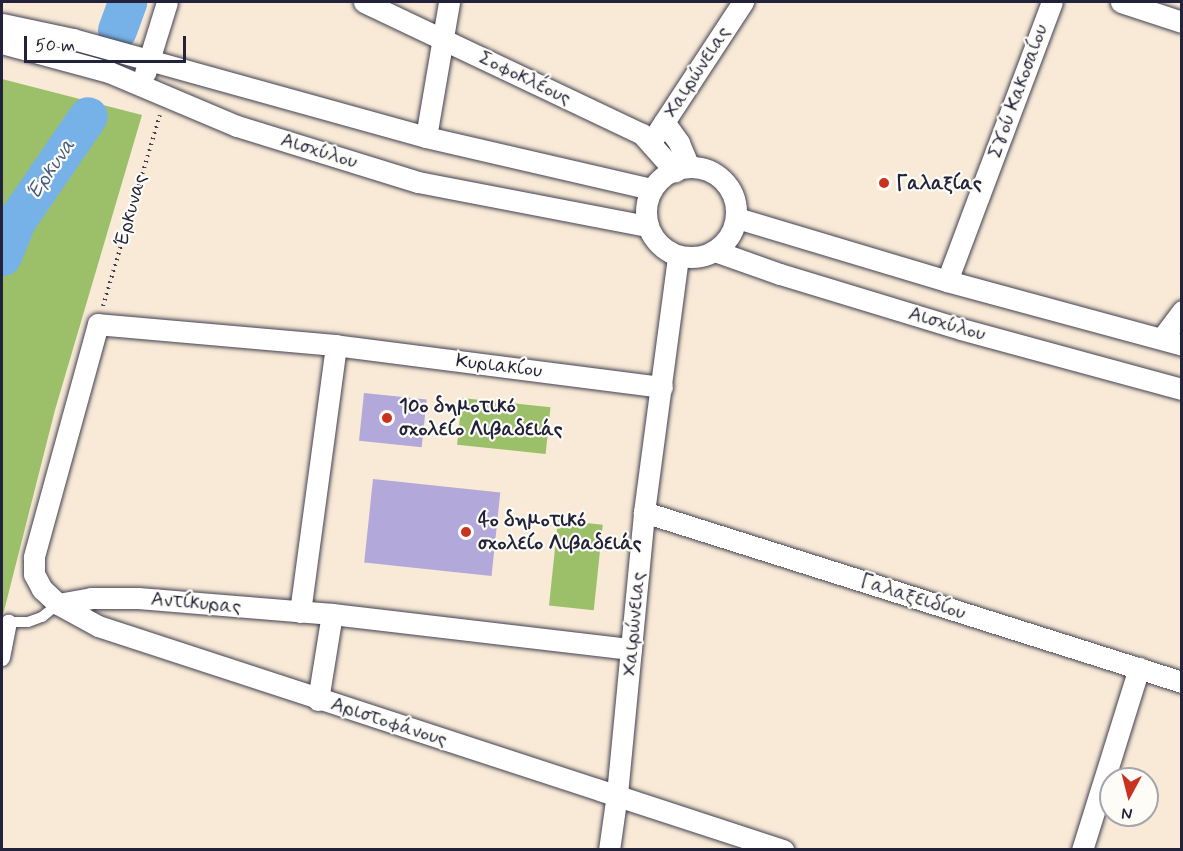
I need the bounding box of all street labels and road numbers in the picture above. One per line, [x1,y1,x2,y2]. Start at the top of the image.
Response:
street label: Σγού Κακοσαίου [983,21,1053,161]
street label: Χαιρώνειας [659,22,735,122]
street label: Σοφοκλέους [475,45,575,111]
street label: Αισχύλου [278,128,360,174]
street label: Έρκυνας [109,171,153,249]
street label: Αισχύλου [906,302,988,346]
street label: Κυριακίου [455,349,543,383]
street label: Γαλαξειδίου [857,569,969,625]
street label: Χαιρώνειας [618,571,650,677]
street label: Αντίκυρας [150,587,242,619]
street label: Αριστοφάνους [328,692,450,752]

